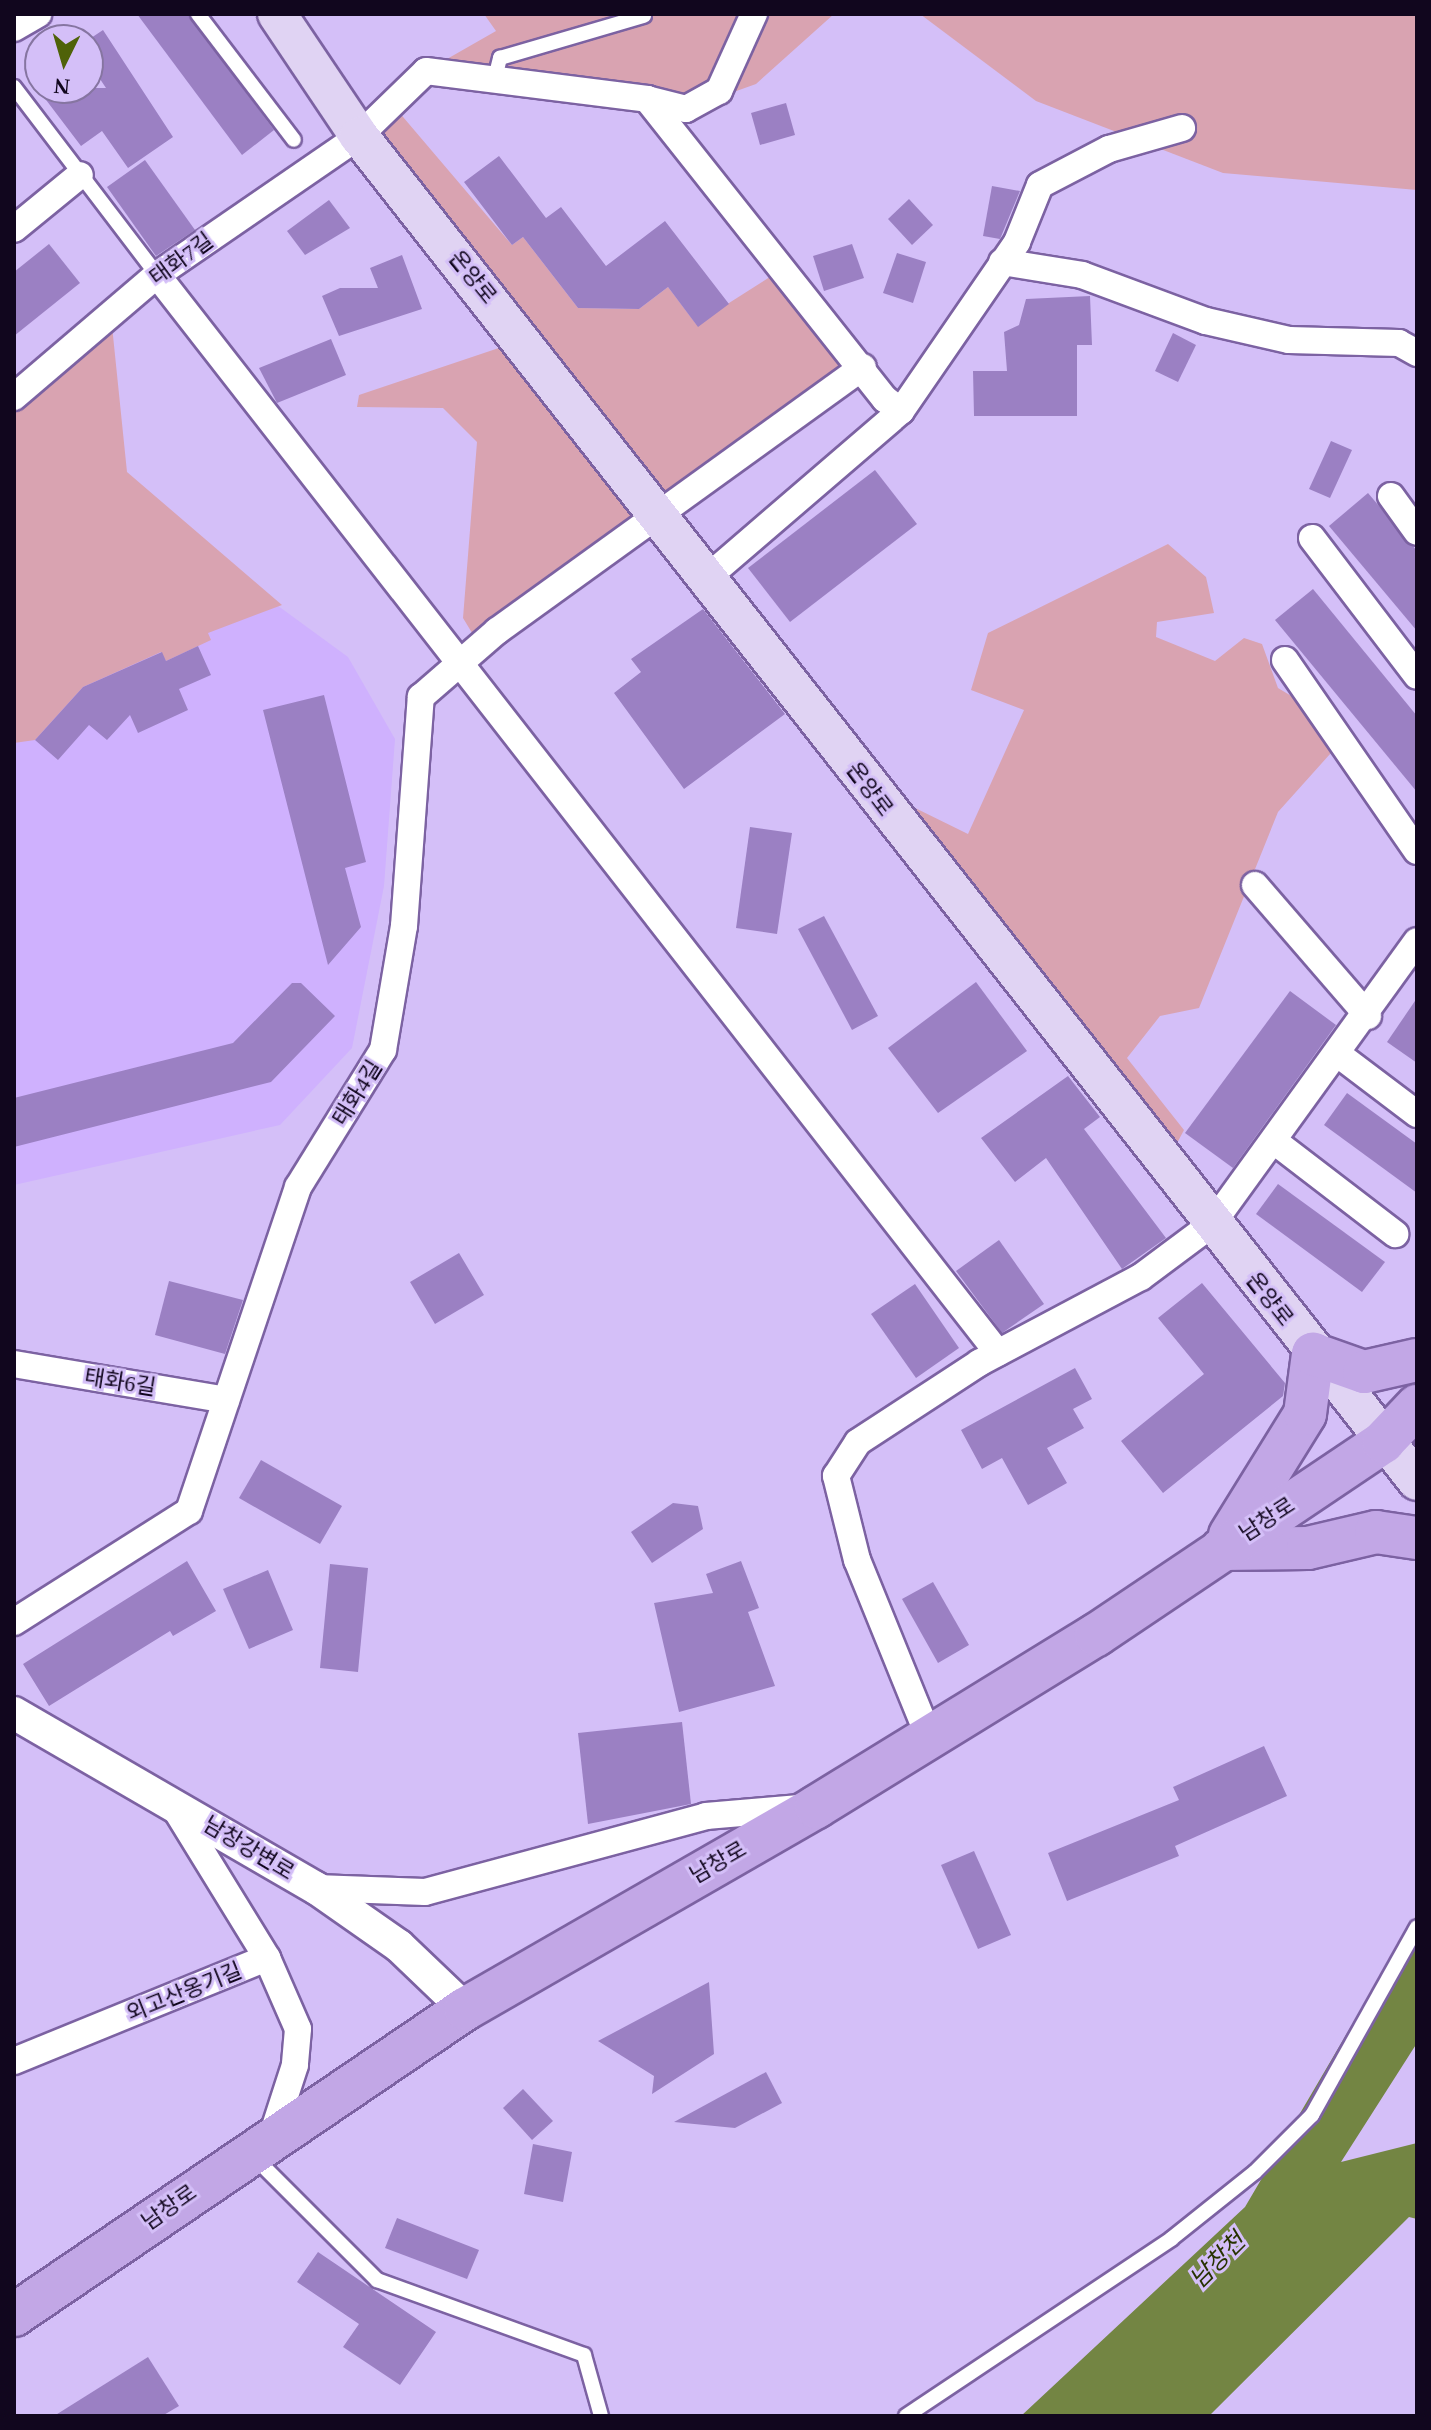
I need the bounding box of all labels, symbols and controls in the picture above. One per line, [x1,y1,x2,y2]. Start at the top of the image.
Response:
north arrow [24,24,104,104]
text: N [53,73,71,100]
street label: 태화7길 [144,227,218,291]
street label: 온양로 [444,245,502,309]
street label: 온양로 [841,757,899,821]
street label: 태화4길 [327,1056,387,1130]
street label: 온양로 [1241,1267,1299,1331]
street label: 태화6길 [83,1363,157,1401]
street label: 남창로 [1234,1491,1300,1547]
street label: 남창강변로 [199,1811,299,1885]
street label: 남창로 [685,1835,751,1889]
street label: 외고산옹기길 [123,1957,245,2027]
street label: 남창로 [137,2179,201,2235]
water label: 남창천 [1184,2227,1252,2295]

